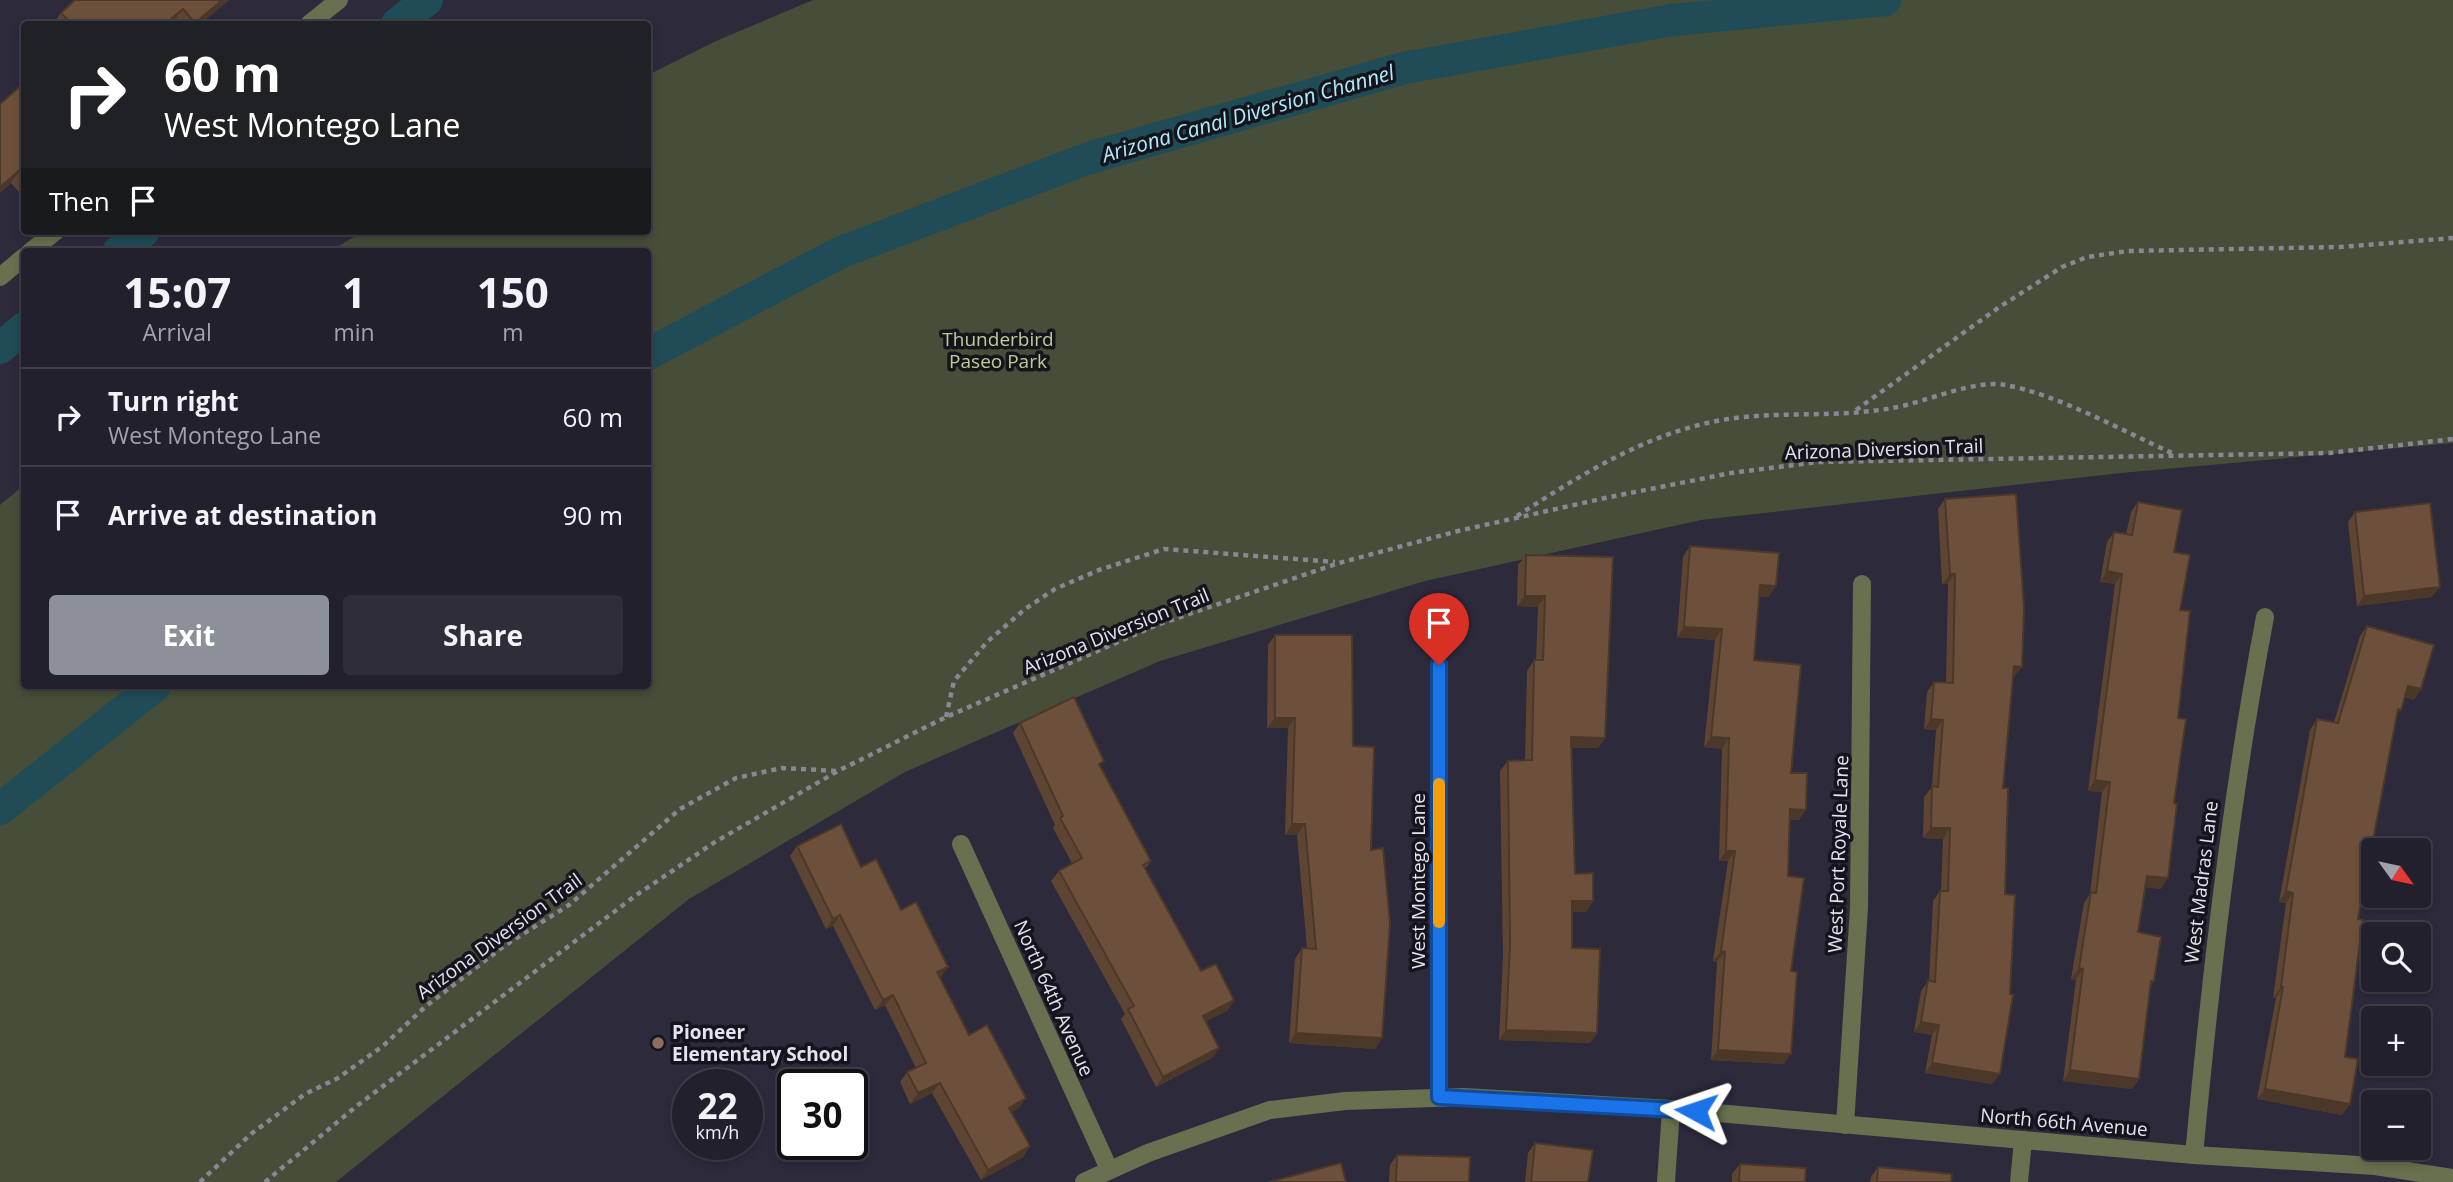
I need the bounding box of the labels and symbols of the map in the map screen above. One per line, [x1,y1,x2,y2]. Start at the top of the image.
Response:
water label: Arizona Canal Diversion Channel [1097,58,1398,169]
park label: Thunderbird Paseo Park [942,326,1054,374]
street label: Arizona Diversion Trail [1784,433,1984,465]
street label: Arizona Diversion Trail [1019,582,1213,680]
pin [1409,593,1469,665]
street label: West Port Royale Lane [1822,755,1854,953]
street label: West Montego Lane [1405,793,1431,969]
street label: West Madras Lane [2178,799,2224,965]
north arrow [2361,838,2431,908]
street label: Arizona Diversion Trail [411,867,587,1005]
street label: North 64th Avenue [1008,916,1100,1080]
place label: Pioneer Elementary School [672,1019,848,1067]
marker: Pioneer Elementary School [650,1035,666,1051]
speed limit sign: 30 [777,1069,868,1160]
position arrow [1659,1074,1733,1148]
street label: North 66th Avenue [1979,1102,2149,1142]

